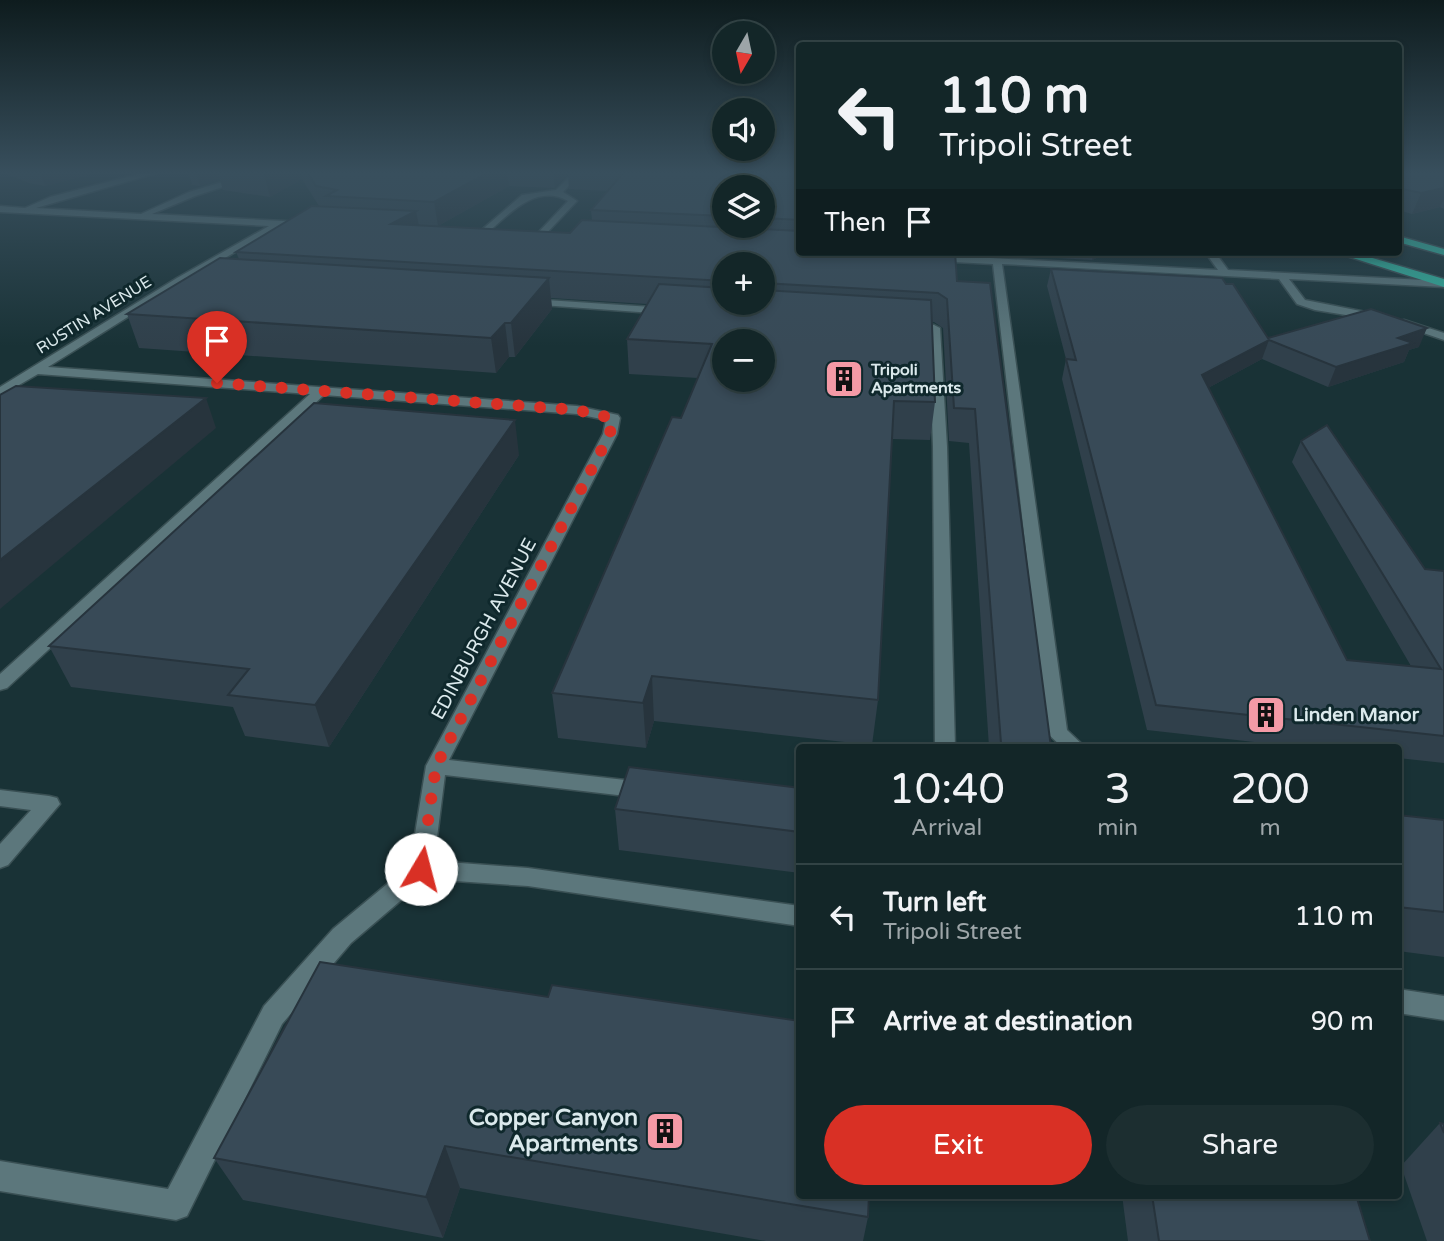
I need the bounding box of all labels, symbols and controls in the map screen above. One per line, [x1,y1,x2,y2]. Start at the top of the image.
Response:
north arrow [712,21,775,84]
map controls [712,21,775,392]
text: 110 m [939,67,1089,126]
icon: left [824,70,915,161]
button: sound [712,98,775,161]
text: Tripoli Street [939,127,1132,165]
button: layers [712,175,775,238]
icon: arrive [900,203,938,241]
text: Then [824,207,886,238]
button: + [712,252,775,315]
street label: RUSTIN AVENUE [33,272,155,358]
pin [187,311,247,383]
icon: arrive [198,322,236,360]
button: − [712,329,775,392]
building icon: Tripoli Apartments [823,358,865,400]
place label: Tripoli Apartments [870,360,962,398]
street label: EDINBURGH AVENUE [427,535,541,723]
building icon: Linden Manor [1245,694,1287,736]
place label: Linden Manor [1293,704,1420,726]
text: 10:40 [888,764,1005,815]
text: 3 [1104,764,1131,815]
text: 200 [1230,764,1310,815]
text: Arrival [911,814,982,842]
text: min [1097,814,1138,842]
text: m [1259,814,1281,842]
position arrow [384,832,458,906]
text: Turn left [883,887,986,918]
icon: left [824,898,862,936]
text: 110 m [1294,901,1374,932]
text: Tripoli Street [883,918,1022,946]
icon: arrive [824,1003,862,1041]
text: Arrive at destination [883,1006,1133,1037]
text: 90 m [1311,1006,1374,1037]
place label: Copper Canyon Apartments [469,1104,638,1158]
button: Exit [824,1105,1092,1185]
button: Share [1106,1105,1374,1185]
building icon: Copper Canyon Apartments [644,1110,686,1152]

